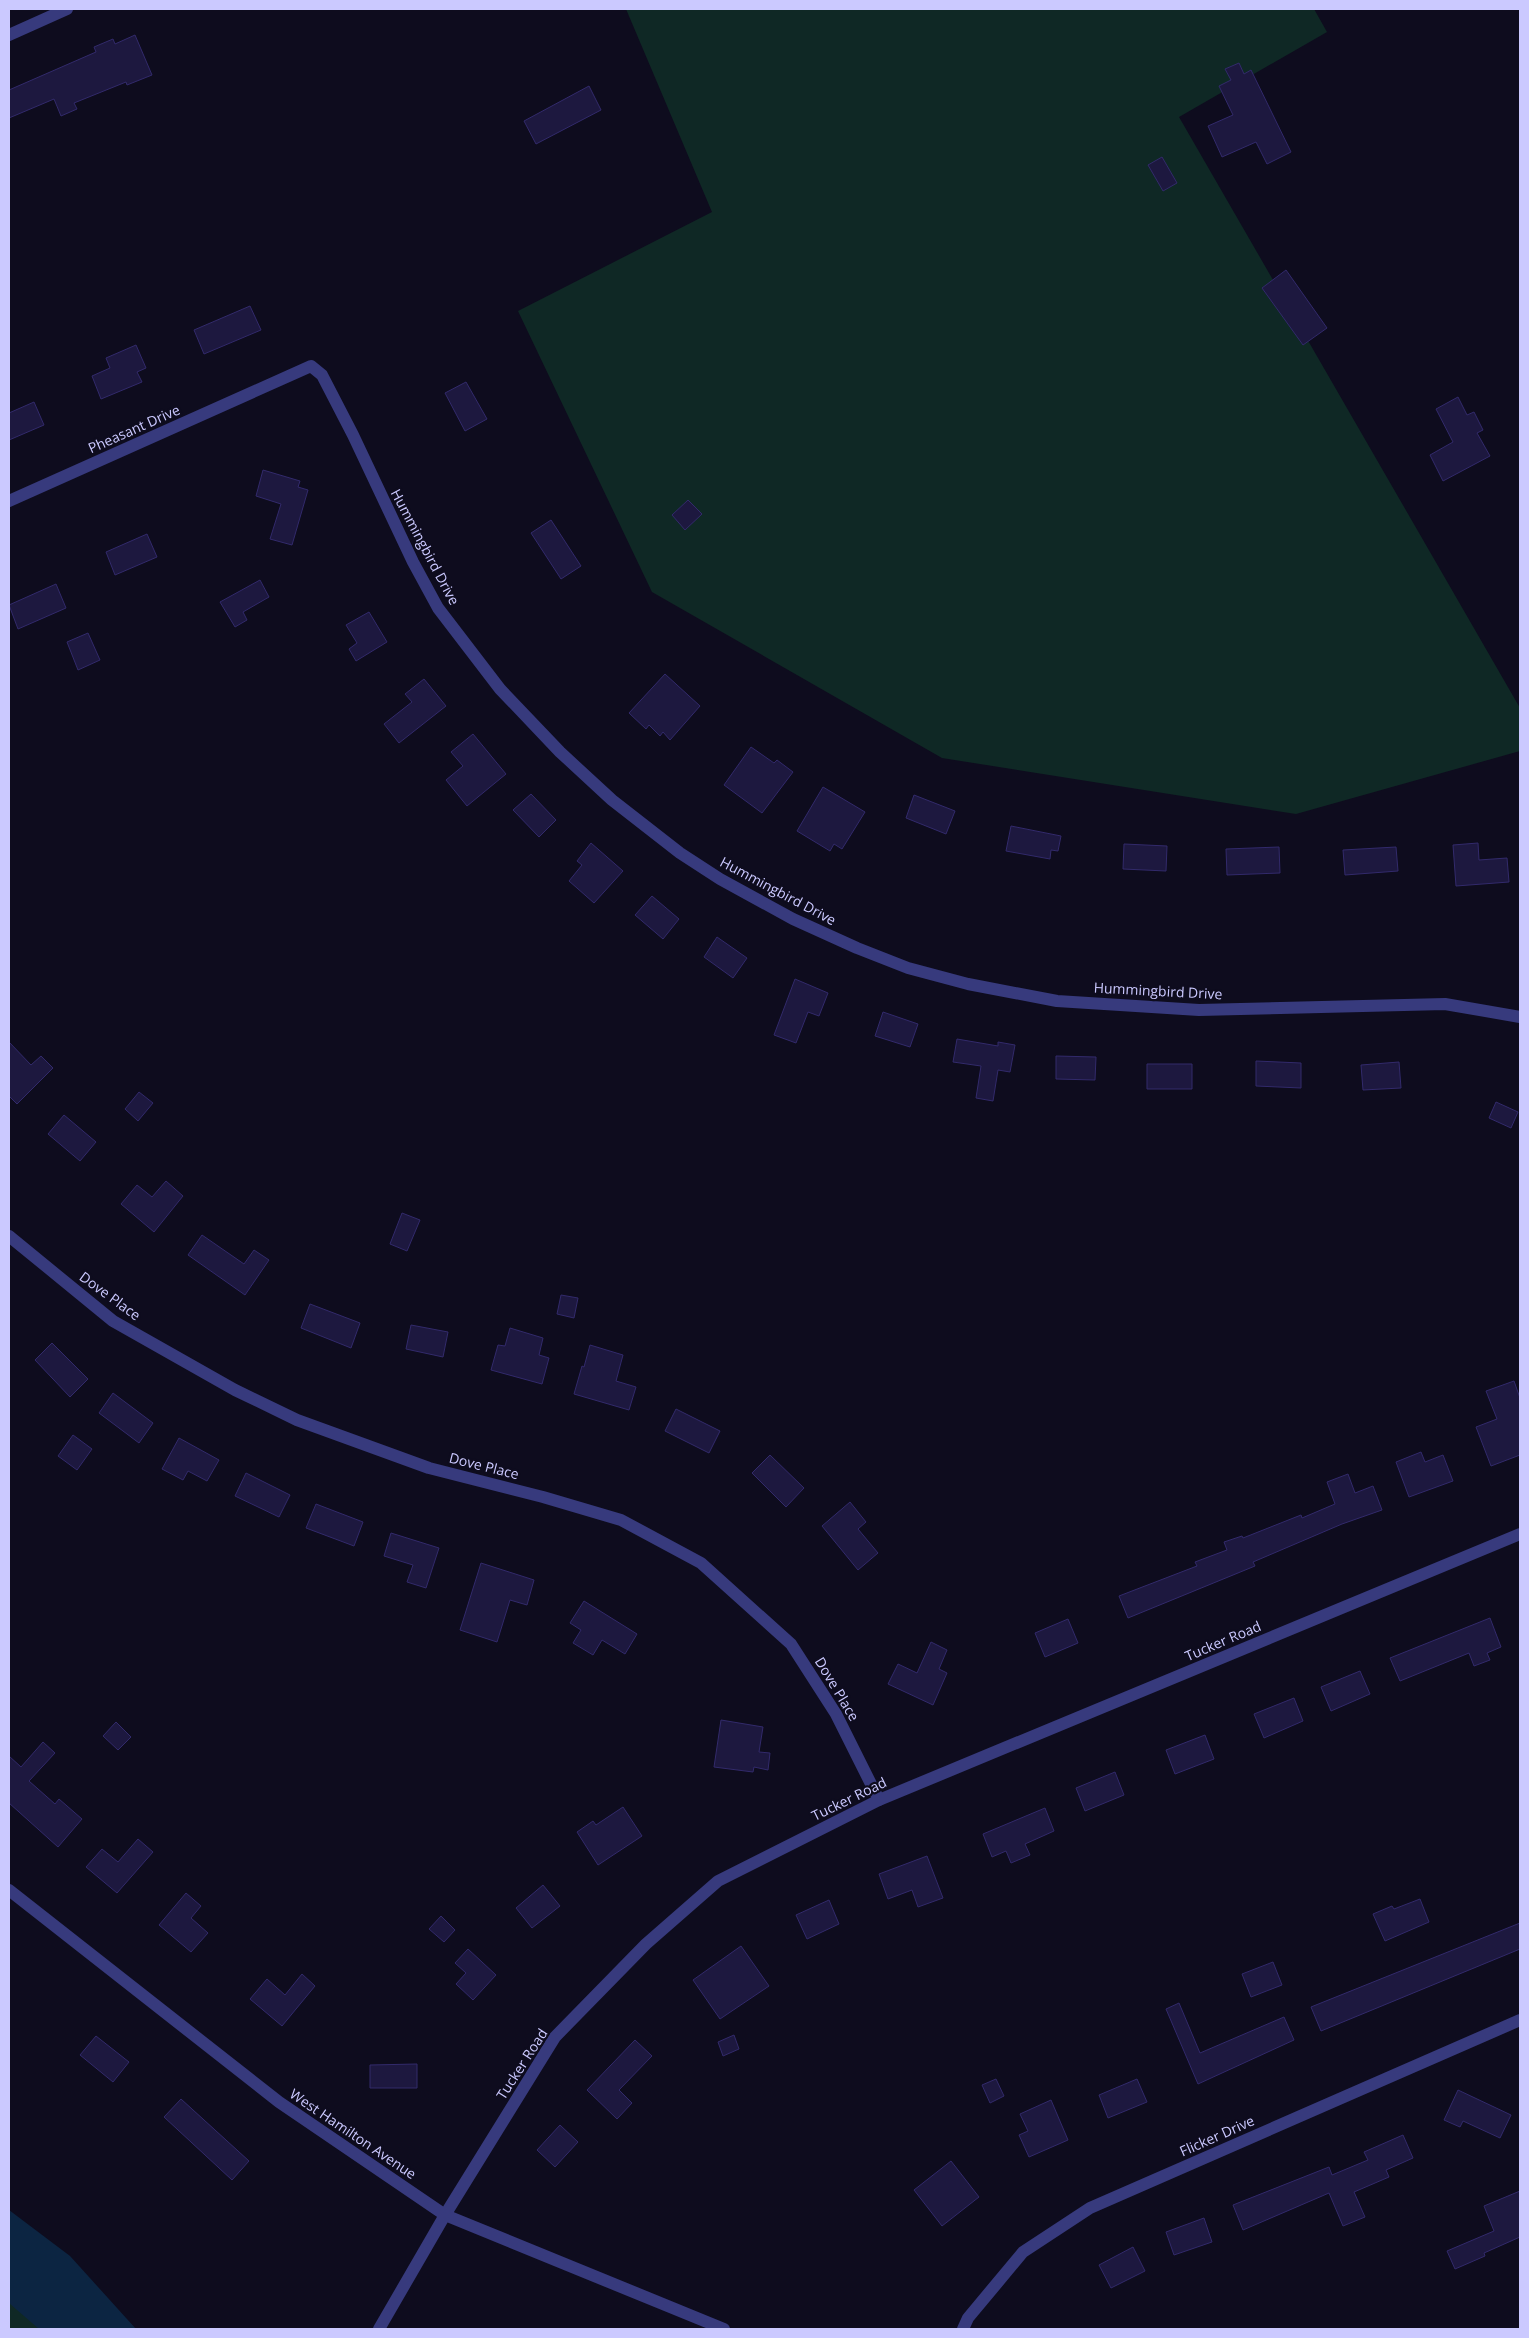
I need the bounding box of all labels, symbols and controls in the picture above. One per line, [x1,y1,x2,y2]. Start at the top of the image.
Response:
street label: Pheasant Drive [85,400,183,457]
street label: Hummingbird Drive [387,485,464,608]
street label: Hummingbird Drive [717,852,840,929]
street label: Hummingbird Drive [1093,978,1223,1003]
street label: Dove Place [76,1267,145,1324]
street label: Dove Place [447,1448,521,1483]
street label: Tucker Road [1182,1616,1264,1665]
street label: Dove Place [811,1653,864,1724]
street label: Tucker Road [808,1772,889,1825]
street label: Tucker Road [492,2025,552,2103]
street label: West Hamilton Avenue [286,2084,420,2183]
street label: Flicker Drive [1176,2111,1257,2160]

